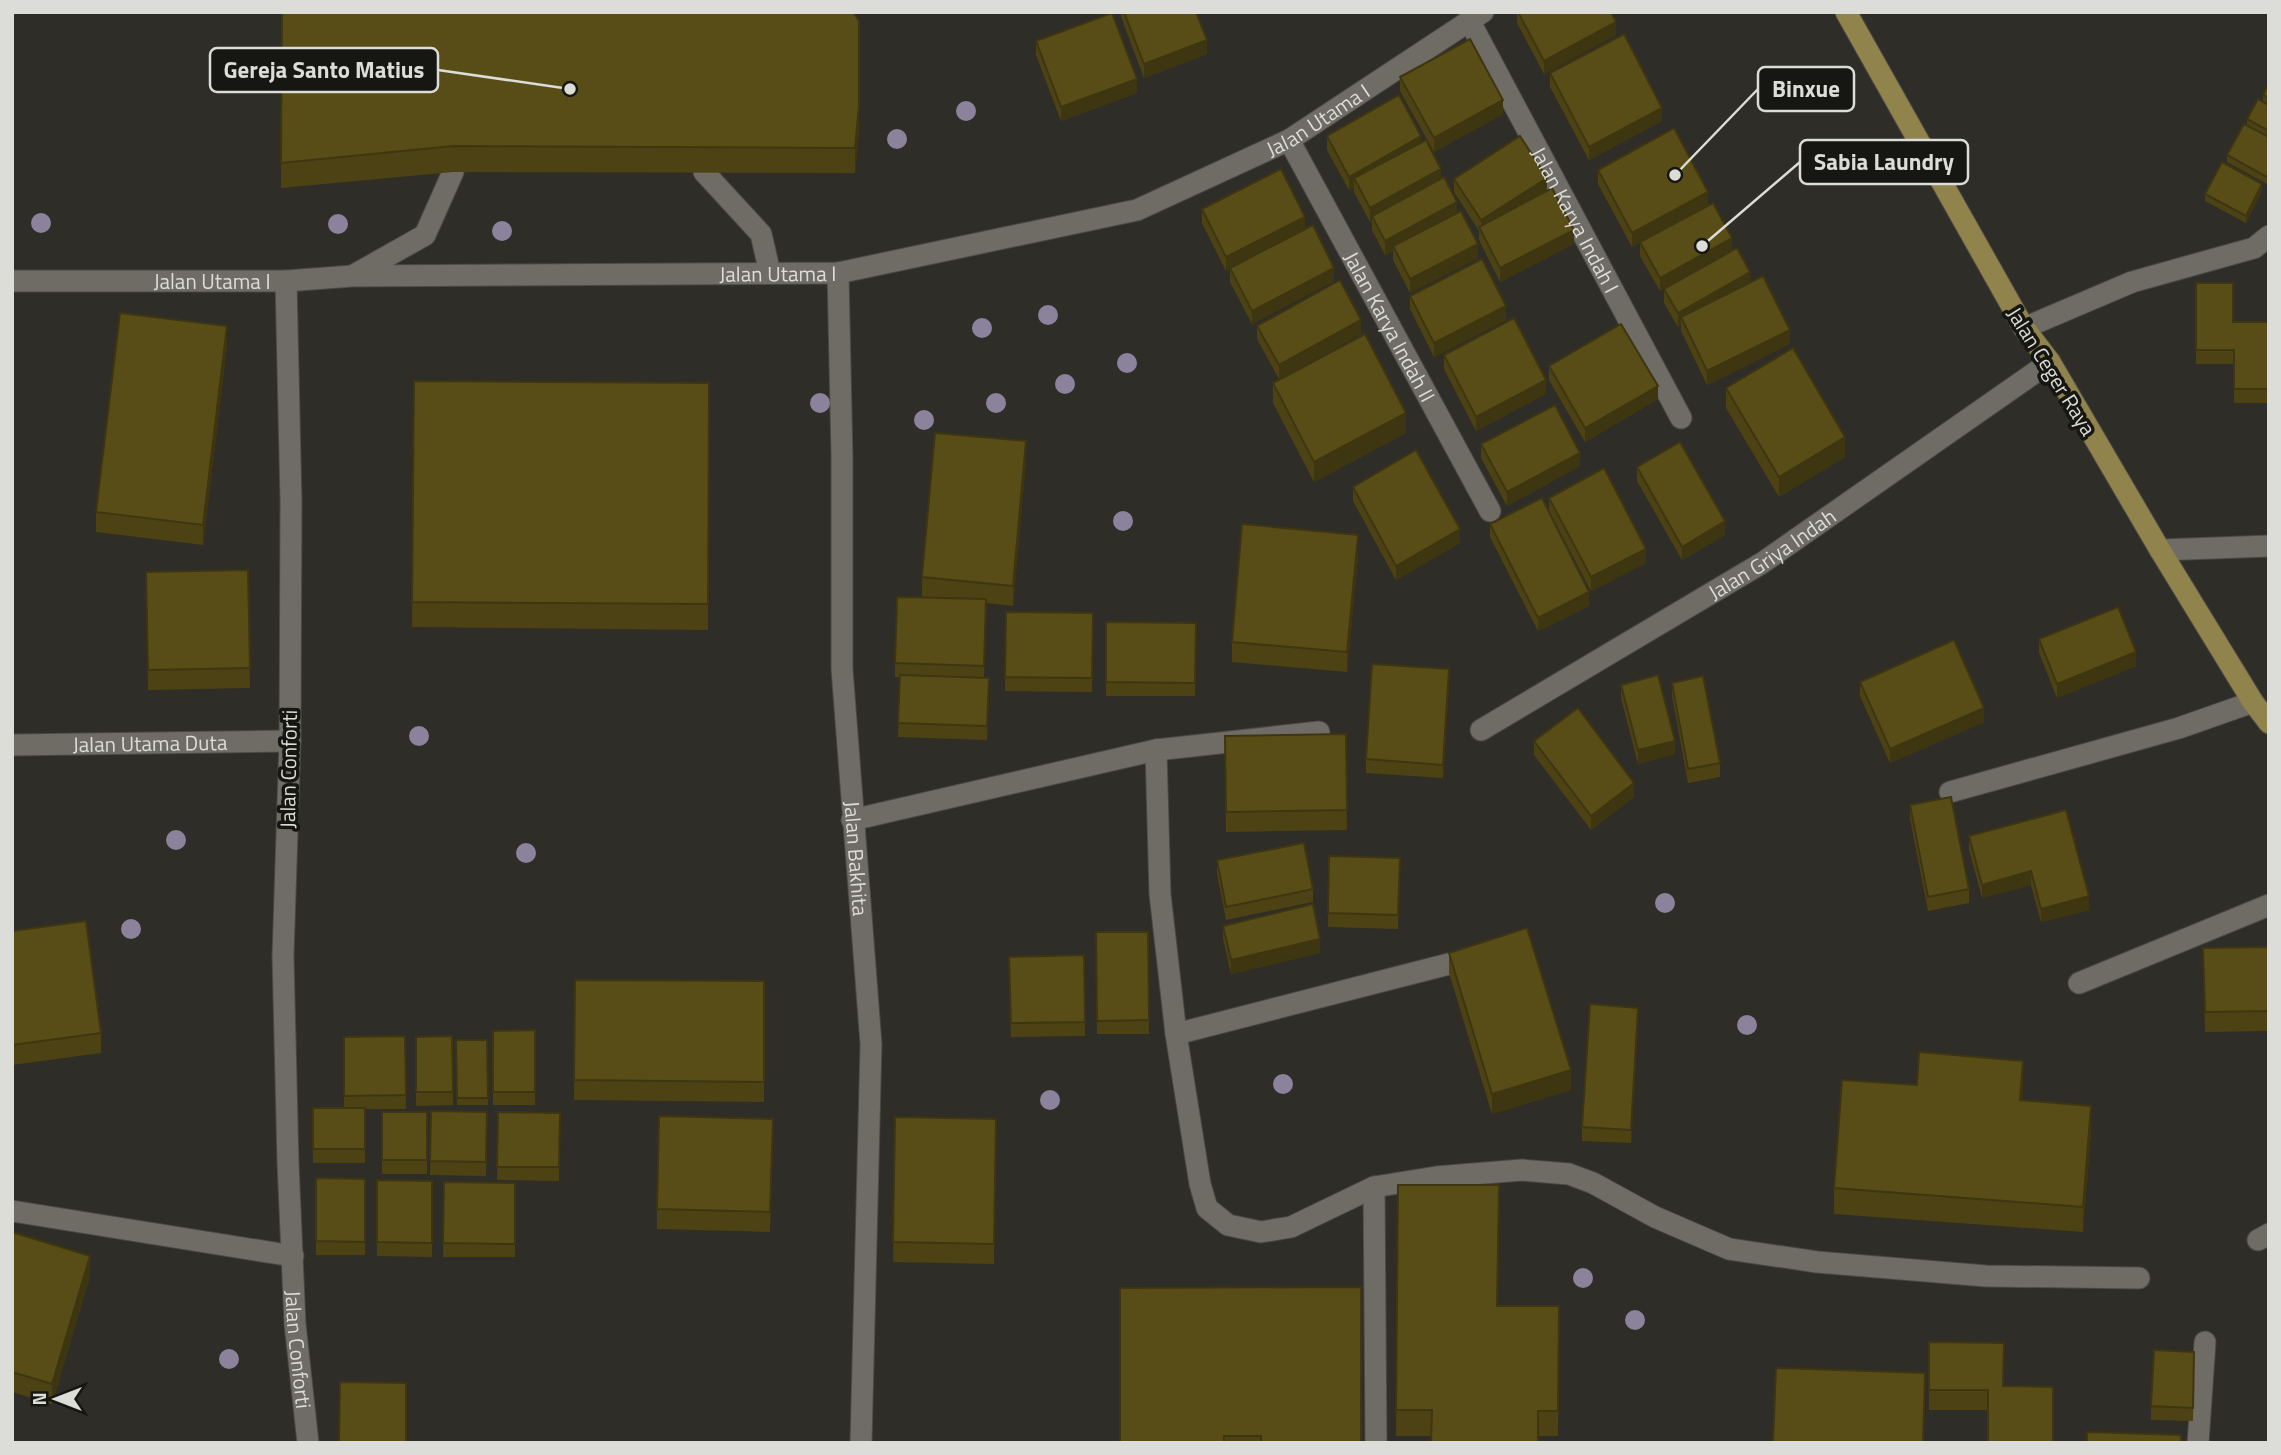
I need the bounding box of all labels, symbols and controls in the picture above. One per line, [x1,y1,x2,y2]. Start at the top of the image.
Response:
callout: Gereja Santo Matius [210,48,438,92]
text: Gereja Santo Matius [224,52,425,87]
callout: Binxue [1758,67,1854,111]
text: Binxue [1772,71,1840,106]
street label: Jalan Utama I [1261,75,1376,164]
callout: Sabia Laundry [1800,140,1968,184]
street label: Jalan Karya Indah I [1523,141,1628,299]
text: Sabia Laundry [1814,144,1955,179]
street label: Jalan Karya Indah II [1336,245,1444,408]
street label: Jalan Utama I [719,257,837,290]
street label: Jalan Utama I [153,265,271,297]
street label: Jalan Ceger Raya [2000,300,2105,442]
street label: Jalan Griya Indah [1702,500,1842,608]
street label: Jalan Conforti [271,709,305,829]
street label: Jalan Utama Duta [72,726,228,760]
street label: Jalan Bakhita [836,800,877,918]
street label: Jalan Conforti [278,1290,320,1410]
north arrow [21,1364,91,1434]
text: N [24,1392,53,1406]

